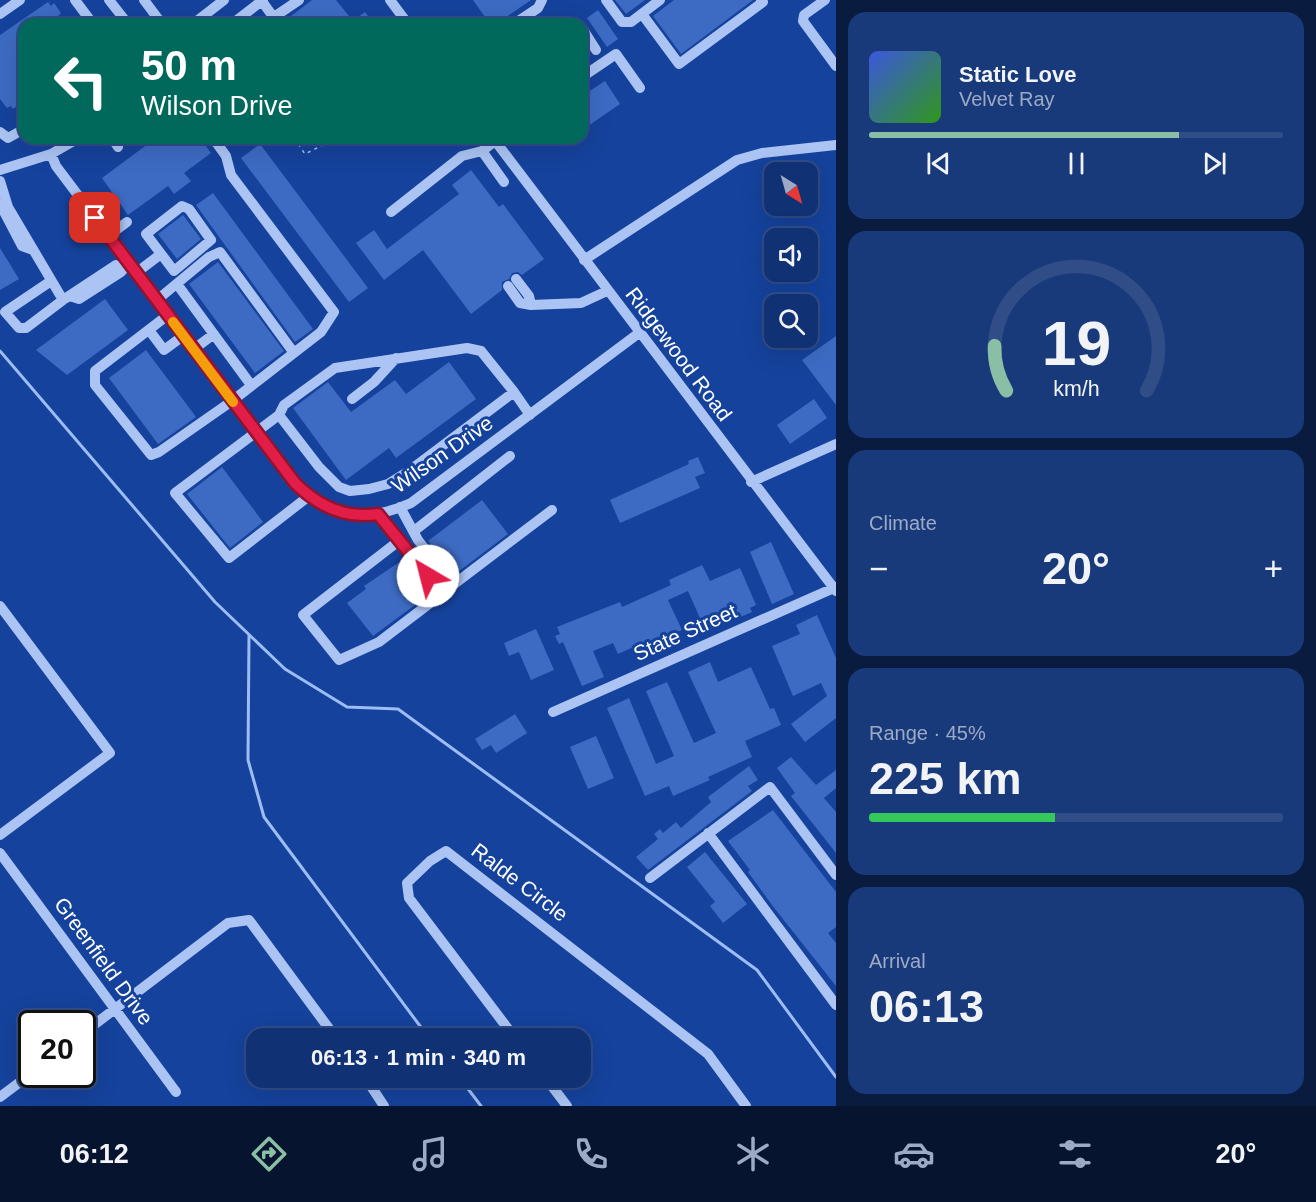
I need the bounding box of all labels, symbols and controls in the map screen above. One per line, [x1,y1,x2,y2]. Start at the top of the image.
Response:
icon: left [42,42,120,120]
text: 50 m [141,42,237,89]
text: Static Love [959,62,1076,87]
text: Velvet Ray [959,88,1055,110]
text: Wilson Drive [141,91,293,121]
icon: previous [922,147,955,180]
icon: pause [1060,147,1093,180]
icon: next [1198,147,1231,180]
north arrow [764,162,818,216]
map controls [764,162,818,348]
pin [69,192,120,243]
icon: arrive [78,201,111,234]
button: sound [764,228,818,282]
street label: Ridgewood Road [621,283,737,425]
button: search [764,294,818,348]
text: 19 [1041,309,1111,378]
text: km/h [1053,378,1099,402]
street label: Wilson Drive [387,411,497,497]
text: Climate [869,512,937,534]
text: 20° [1042,543,1110,594]
position arrow [396,544,460,608]
text: − [869,550,888,587]
text: + [1264,550,1283,587]
street label: State Street [630,599,740,665]
text: Range · 45% [869,722,986,744]
text: 225 km [869,753,1022,804]
street label: Ralde Circle [467,838,573,926]
street label: Greenfield Drive [50,893,158,1029]
text: Arrival [869,950,926,972]
text: 06:13 [869,981,984,1032]
speed limit sign: 20 [18,1010,96,1088]
text: 06:13 · 1 min · 340 m [311,1045,526,1070]
icon: directions [248,1133,290,1175]
icon: music [409,1133,451,1175]
icon: phone [570,1133,612,1175]
icon: climate [732,1133,774,1175]
icon: car [893,1133,935,1175]
icon: filters [1054,1133,1096,1175]
text: 06:12 [60,1139,129,1169]
text: 20° [1215,1139,1256,1169]

